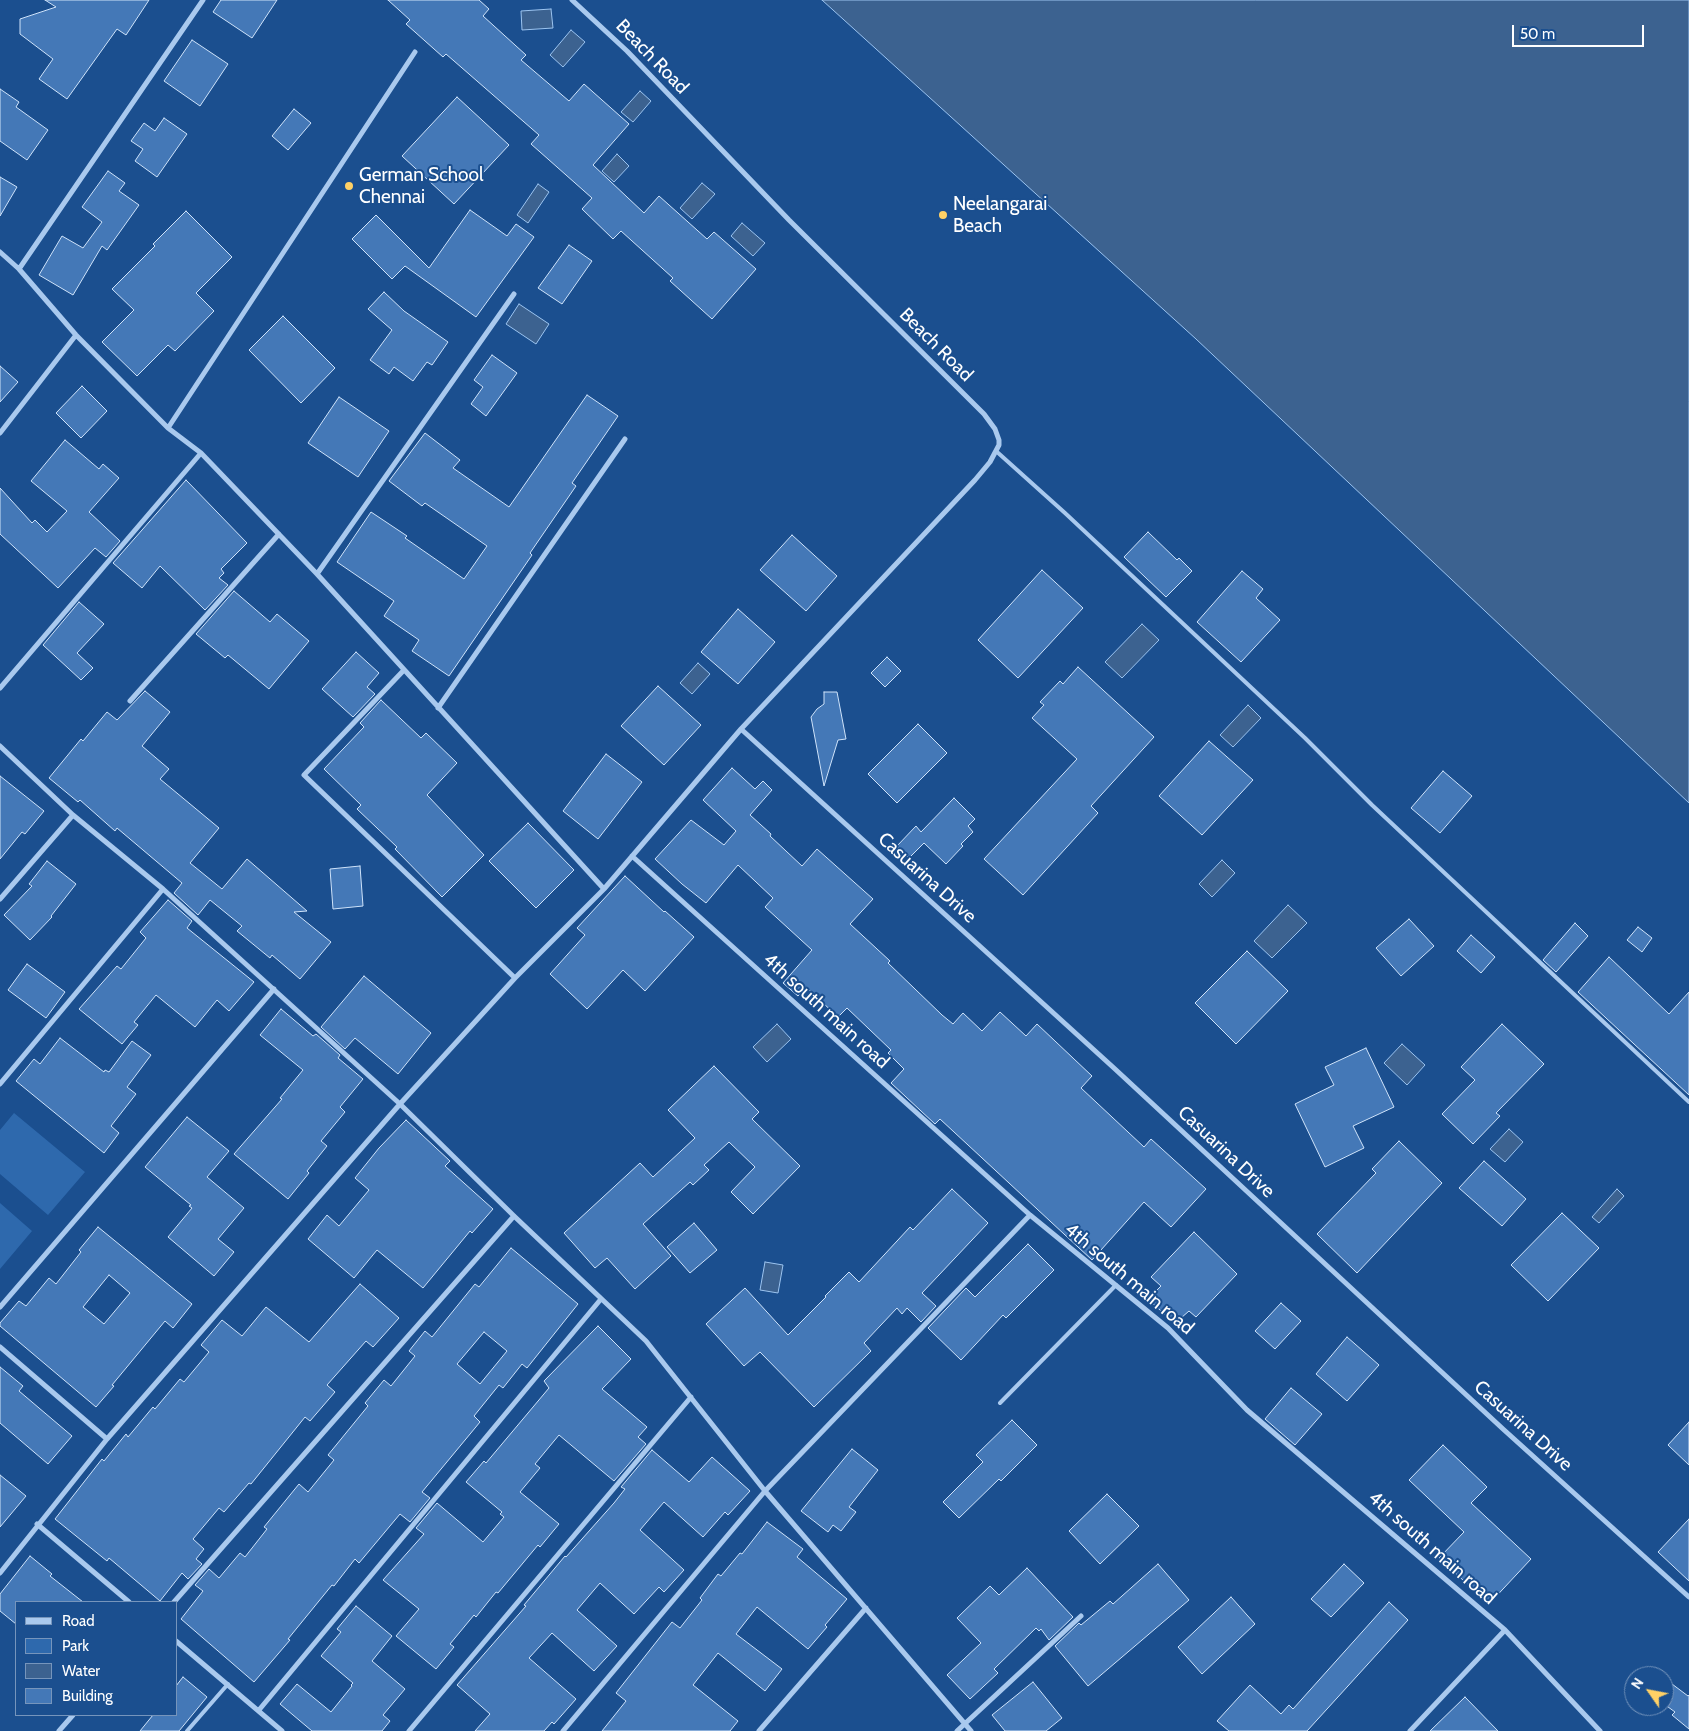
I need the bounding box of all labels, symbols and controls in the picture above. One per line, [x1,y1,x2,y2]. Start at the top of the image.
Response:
street label: Beach Road [611,15,693,99]
scale bar [1514,15,1646,47]
text: 50 m [1520,25,1555,43]
place label: German School Chennai [359,164,483,208]
marker: German School Chennai [343,180,355,192]
place label: Neelangarai Beach [953,193,1047,237]
marker: Neelangarai Beach [937,209,949,221]
street label: Beach Road [894,303,978,387]
street label: Casuarina Drive [873,828,981,928]
street label: 4th south main road [758,948,894,1074]
street label: Casuarina Drive [1173,1101,1279,1203]
street label: 4th south main road [1060,1218,1198,1340]
street label: Casuarina Drive [1469,1376,1577,1476]
street label: 4th south main road [1363,1486,1501,1610]
legend [15,1601,178,1716]
text: Road [62,1612,95,1630]
text: Park [62,1637,89,1655]
text: Water [62,1662,100,1680]
north arrow [1624,1666,1674,1716]
text: N [1627,1674,1648,1692]
text: Building [62,1687,113,1705]

